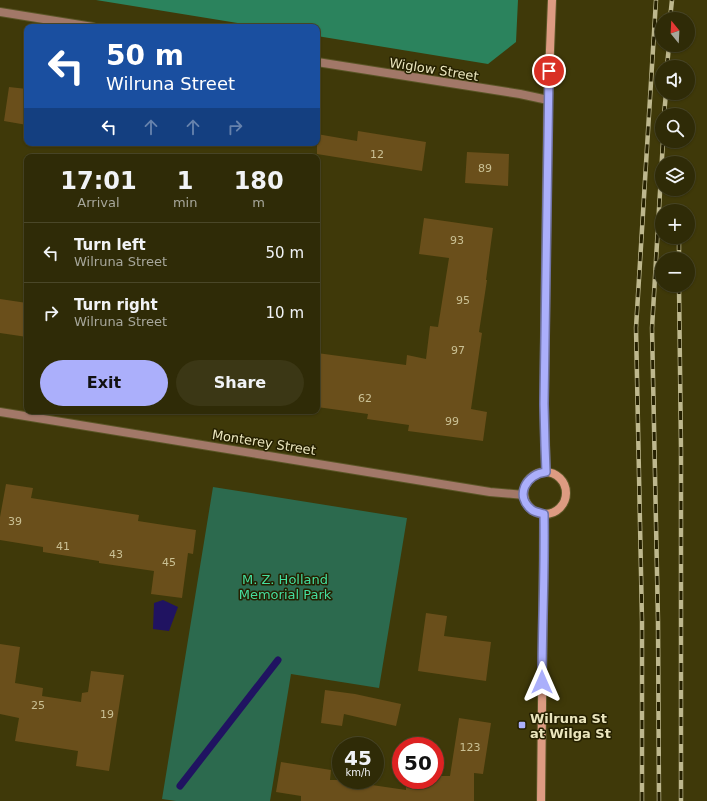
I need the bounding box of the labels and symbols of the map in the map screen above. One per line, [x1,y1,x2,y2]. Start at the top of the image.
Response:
north arrow [655,12,695,52]
pin [532,54,566,88]
street label: Wiglow Street [388,55,480,84]
house number: 12 [370,148,384,161]
house number: 89 [478,162,492,175]
house number: 93 [450,234,464,247]
house number: 95 [456,294,470,307]
house number: 97 [451,344,465,357]
house number: 62 [358,392,372,405]
house number: 99 [445,415,459,428]
street label: Monterey Street [211,427,317,458]
house number: 39 [8,515,22,528]
house number: 41 [56,540,70,553]
house number: 43 [109,548,123,561]
house number: 45 [162,556,176,569]
park label: M. Z. Holland Memorial Park [239,572,332,602]
position arrow [521,661,563,703]
house number: 25 [31,699,45,712]
house number: 19 [100,708,114,721]
place label: Wilruna St at Wilga St [530,711,611,741]
marker: Wilruna St at Wilga St [517,720,527,730]
speed limit sign: 50 [392,737,444,789]
house number: 123 [460,741,481,754]

